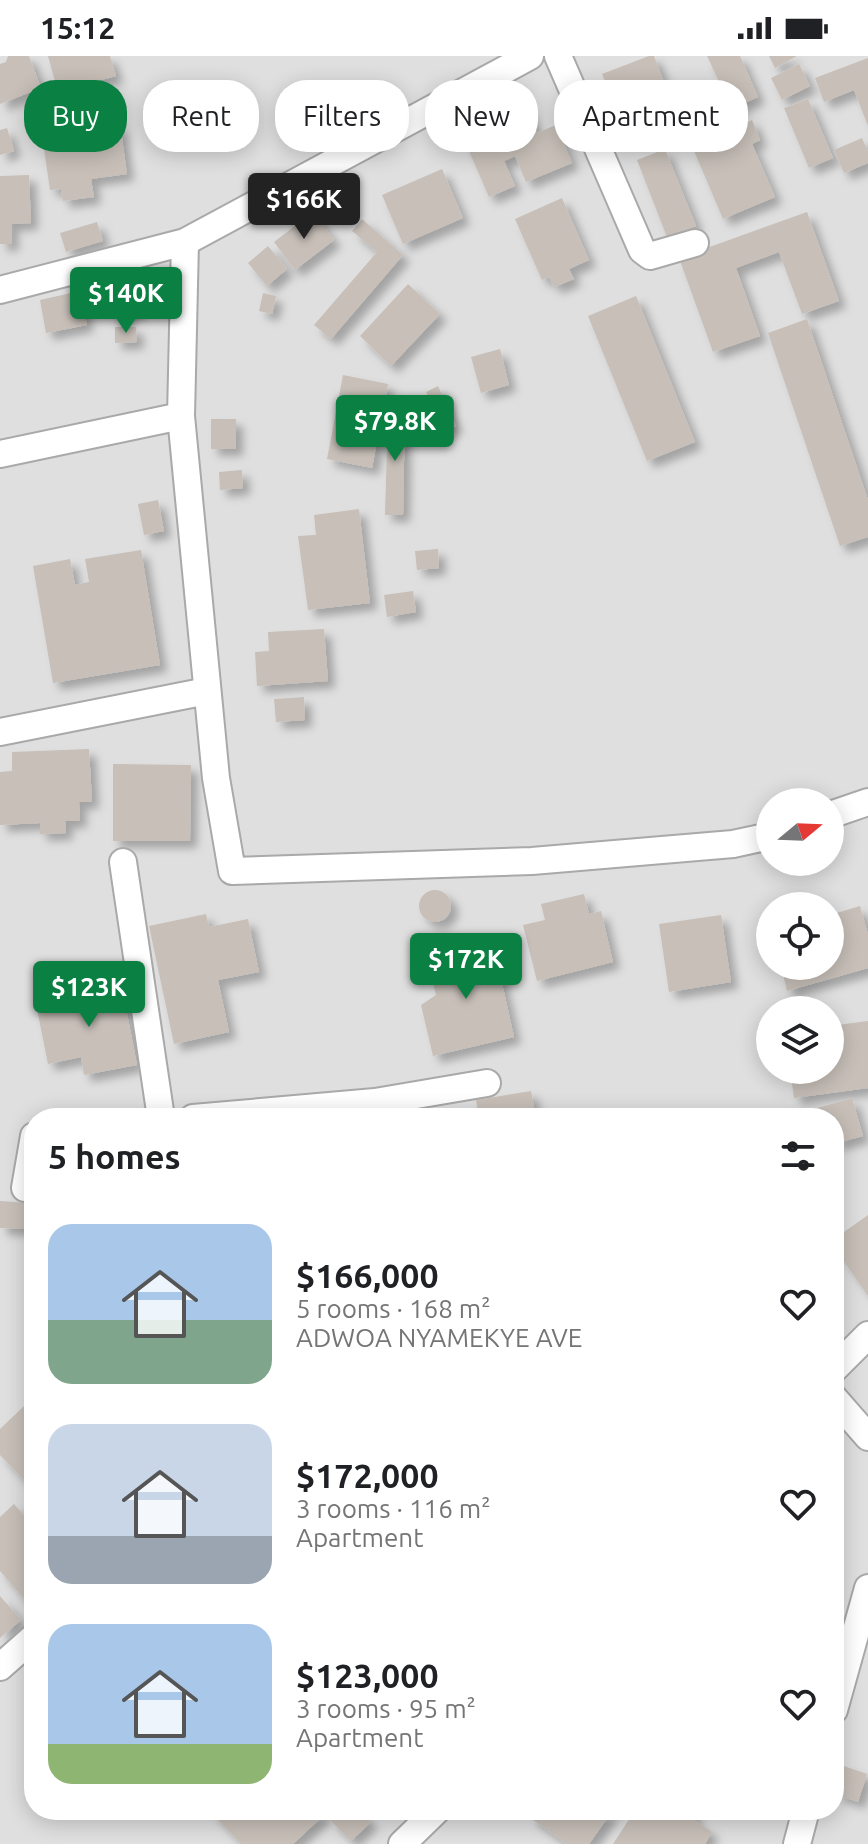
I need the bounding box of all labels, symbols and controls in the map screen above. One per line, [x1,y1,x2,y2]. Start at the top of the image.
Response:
text: 15:12 [40,11,115,45]
chip: Buy [24,80,127,152]
chip: Rent [143,80,259,152]
chip: Filters [275,80,409,152]
chip: New [425,80,538,152]
chip: Apartment [554,80,748,152]
pin: $166K [248,173,360,241]
text: $166K [266,184,342,213]
pin: $140K [70,267,182,335]
text: $140K [88,278,164,307]
pin: $79.8K [330,395,460,463]
text: $79.8K [354,406,436,435]
north arrow [756,788,844,876]
map controls [756,788,844,1084]
button: locate [756,892,844,980]
pin: $172K [410,933,522,1001]
text: $172K [428,944,504,973]
pin: $123K [33,961,145,1029]
text: $123K [51,972,127,1001]
button: layers [756,996,844,1084]
icon: filters [776,1134,820,1178]
text: 5 homes [48,1137,181,1175]
icon: home [112,1256,208,1352]
text: $166,000 [296,1256,439,1294]
icon: heart [776,1282,820,1326]
text: 5 rooms · 168 m² [296,1294,491,1323]
text: ADWOA NYAMEKYE AVE [296,1323,582,1352]
icon: home [112,1456,208,1552]
text: $172,000 [296,1456,439,1494]
icon: heart [776,1482,820,1526]
text: 3 rooms · 116 m² [296,1494,491,1523]
text: Apartment [296,1523,423,1552]
icon: home [112,1656,208,1752]
text: $123,000 [296,1656,439,1694]
icon: heart [776,1682,820,1726]
text: 3 rooms · 95 m² [296,1694,476,1723]
text: Apartment [296,1723,423,1752]

